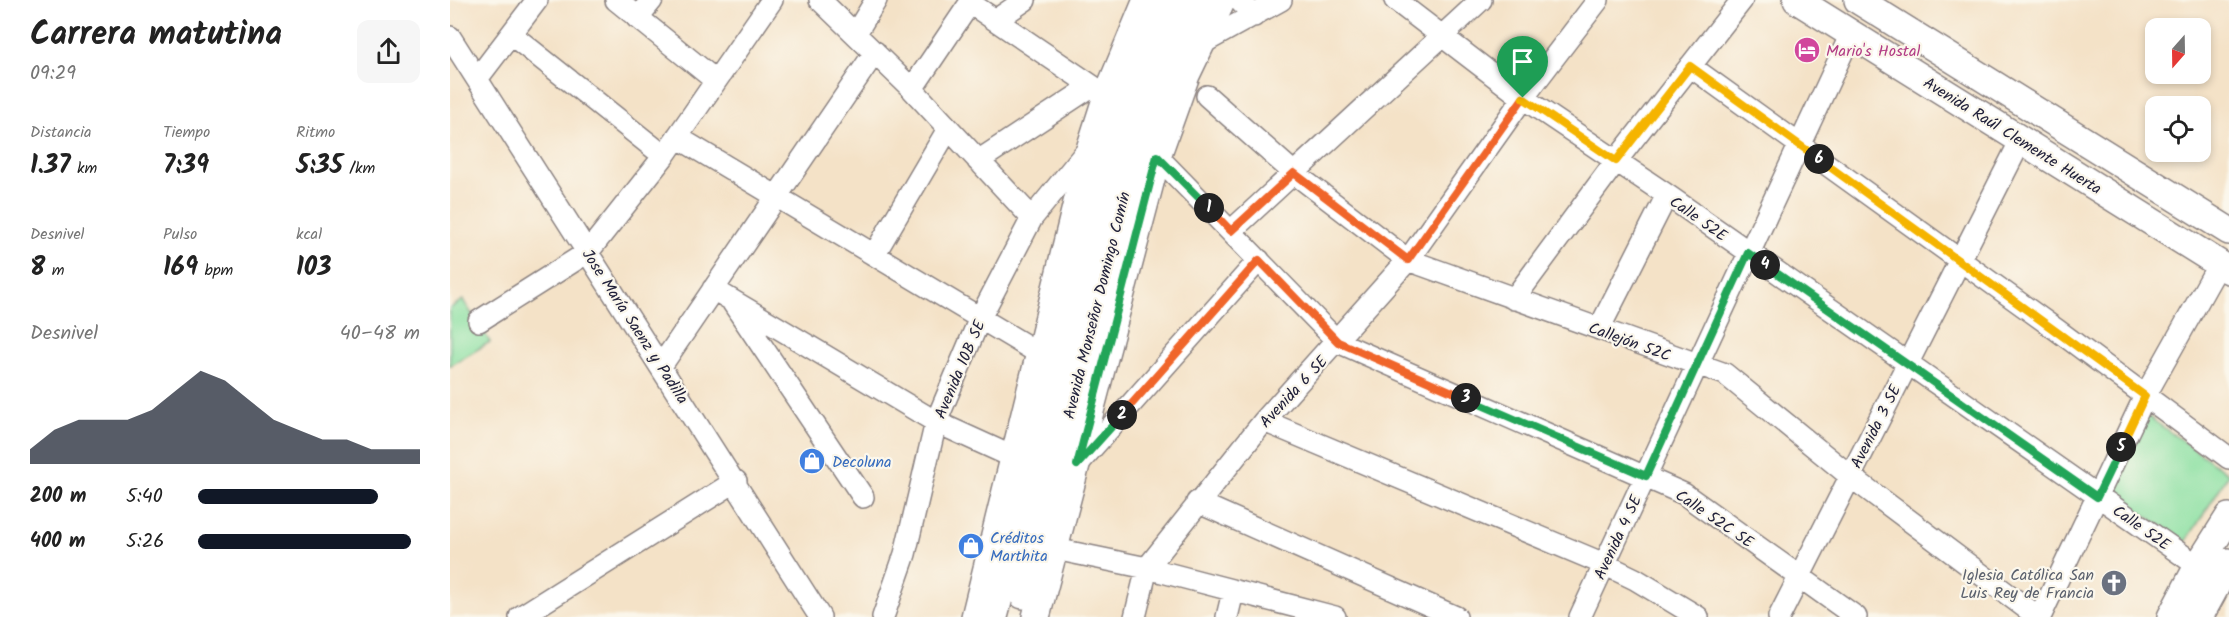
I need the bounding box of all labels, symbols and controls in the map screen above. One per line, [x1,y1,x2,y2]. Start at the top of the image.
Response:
text: Carrera matutina [30,9,282,62]
north arrow [2145,18,2211,84]
map controls [2145,18,2211,162]
button: share [357,20,420,83]
hotel icon: Mario's Hostal [1792,35,1822,65]
pin [1497,36,1548,98]
place label: Mario's Hostal [1826,39,1921,64]
icon: arrive [1506,45,1539,78]
text: 09:29 [30,58,76,90]
street label: Avenida Raúl Clemente Huerta [1918,71,2106,202]
button: locate [2145,96,2211,162]
text: Distancia [30,120,92,145]
text: Tiempo [163,120,210,145]
text: Ritmo [296,120,335,145]
pin: 6 [1804,144,1834,174]
text: 1.37 [30,145,71,187]
text: 7:39 [163,145,209,187]
text: 5:35 [296,145,343,187]
text: 6 [1815,146,1823,171]
text: km [71,156,97,181]
text: /km [343,156,375,181]
street label: Avenida Monseñor Domingo Comín [1057,189,1138,422]
street label: Calle 52E [1664,190,1733,249]
pin: 1 [1194,193,1224,223]
text: 1 [1207,195,1211,220]
text: Desnivel [30,222,85,247]
text: Pulso [163,222,197,247]
text: kcal [296,222,322,247]
street label: Jose María Saenz y Padilla [575,244,694,409]
text: 8 [30,247,45,289]
text: 169 [163,247,198,289]
text: 103 [296,247,331,289]
pin: 4 [1750,250,1780,280]
text: 4 [1761,252,1769,277]
text: m [45,258,65,283]
text: bpm [198,258,233,283]
street label: Avenida 10B SE [928,316,993,423]
street label: Callejón 52C [1585,316,1674,369]
text: Desnivel [30,318,98,350]
text: 40–48 m [340,318,420,350]
street label: Avenida 6 SE [1254,350,1335,434]
street label: Avenida 3 SE [1844,380,1908,473]
pin: 3 [1451,383,1481,413]
text: 3 [1462,385,1470,410]
pin: 2 [1107,400,1137,430]
text: 2 [1117,402,1127,427]
pin: 5 [2106,432,2136,462]
text: 5 [2117,434,2125,459]
shop icon: Decoluna [797,446,827,476]
place label: Decoluna [832,450,892,475]
text: 200 m [30,481,86,513]
text: 5:40 [126,481,163,513]
street label: Calle 52C SE [1670,484,1759,555]
street label: Avenida 4 SE [1588,491,1649,584]
street label: Calle 52E [2107,499,2176,558]
text: 400 m [30,526,86,558]
text: 5:26 [126,526,164,558]
place label: Créditos Marthita [990,526,1048,569]
shop icon: Créditos Marthita [956,531,986,561]
place label: Iglesia Católica San Luis Rey de Francia [1960,563,2094,606]
church icon: Iglesia Católica San Luis Rey de Francia [2099,568,2129,598]

